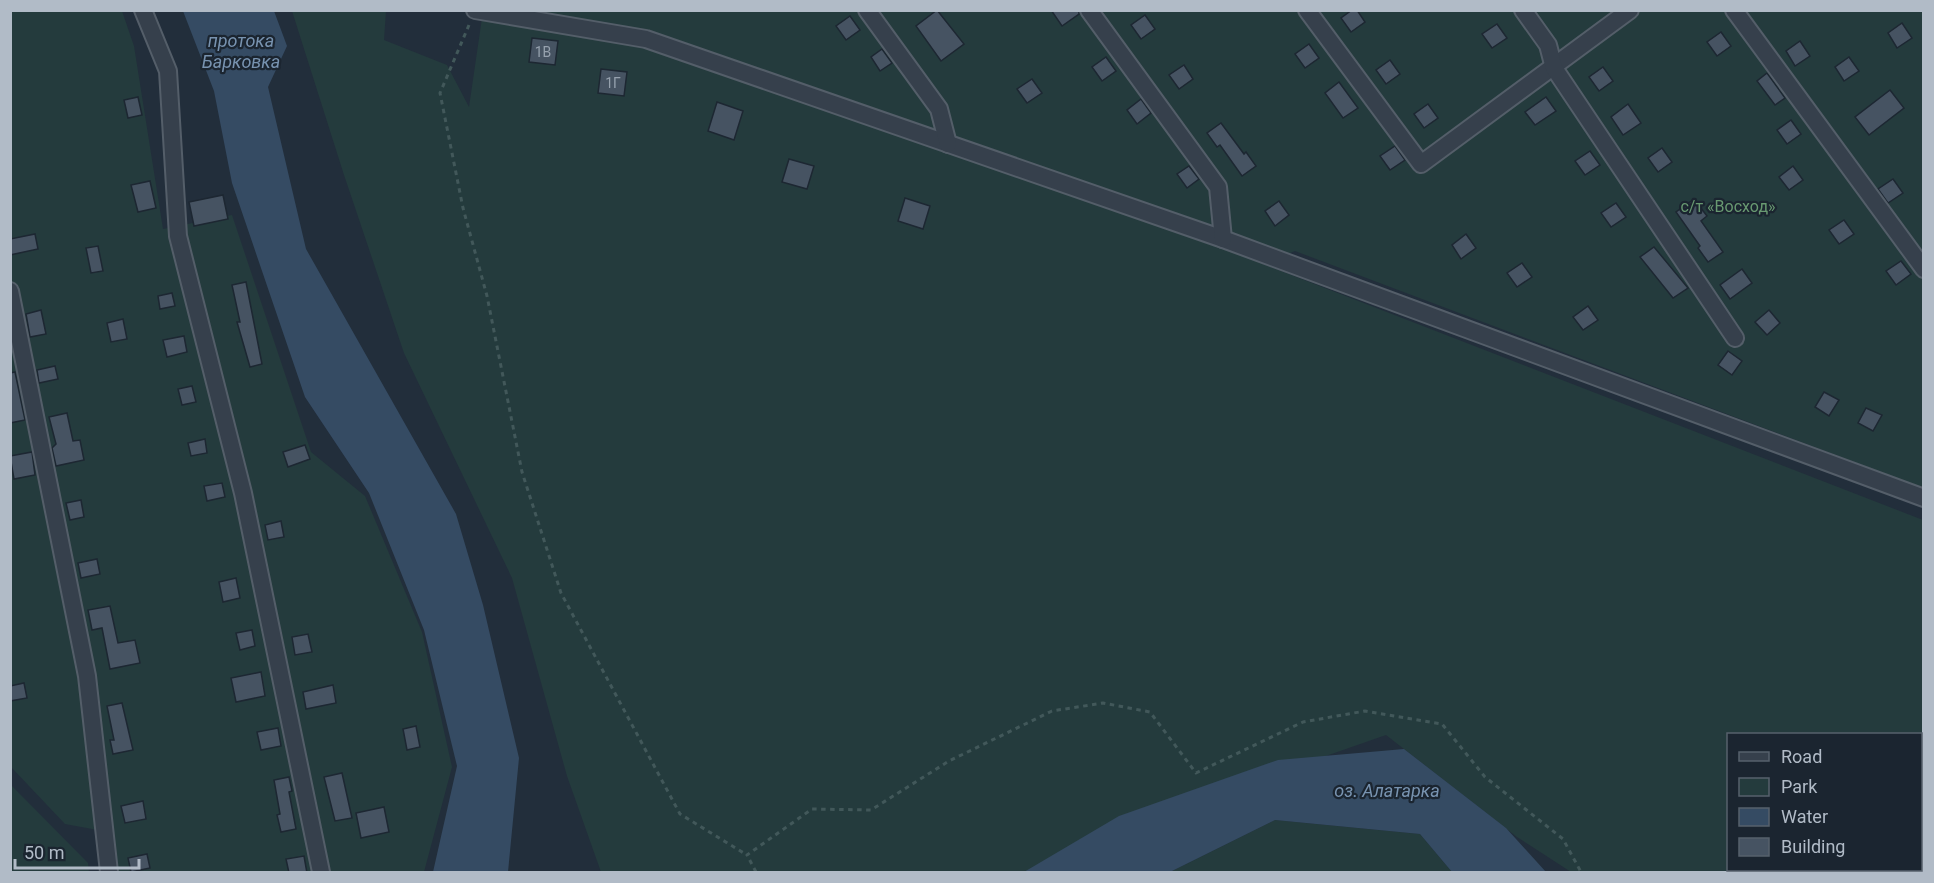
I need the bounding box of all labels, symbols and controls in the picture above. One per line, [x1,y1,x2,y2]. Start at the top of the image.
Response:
water label: протока Барковка [202,30,280,72]
house number: 1В [535,44,551,60]
house number: 1Г [605,75,621,91]
park label: с/т «Восход» [1680,197,1776,216]
legend [1727,733,1922,871]
text: Road [1781,746,1822,767]
text: Park [1781,776,1818,797]
water label: оз. Алатарка [1334,780,1440,801]
text: Water [1781,806,1828,827]
scale bar [15,832,140,870]
text: Building [1781,836,1845,857]
text: 50 m [24,842,64,863]

